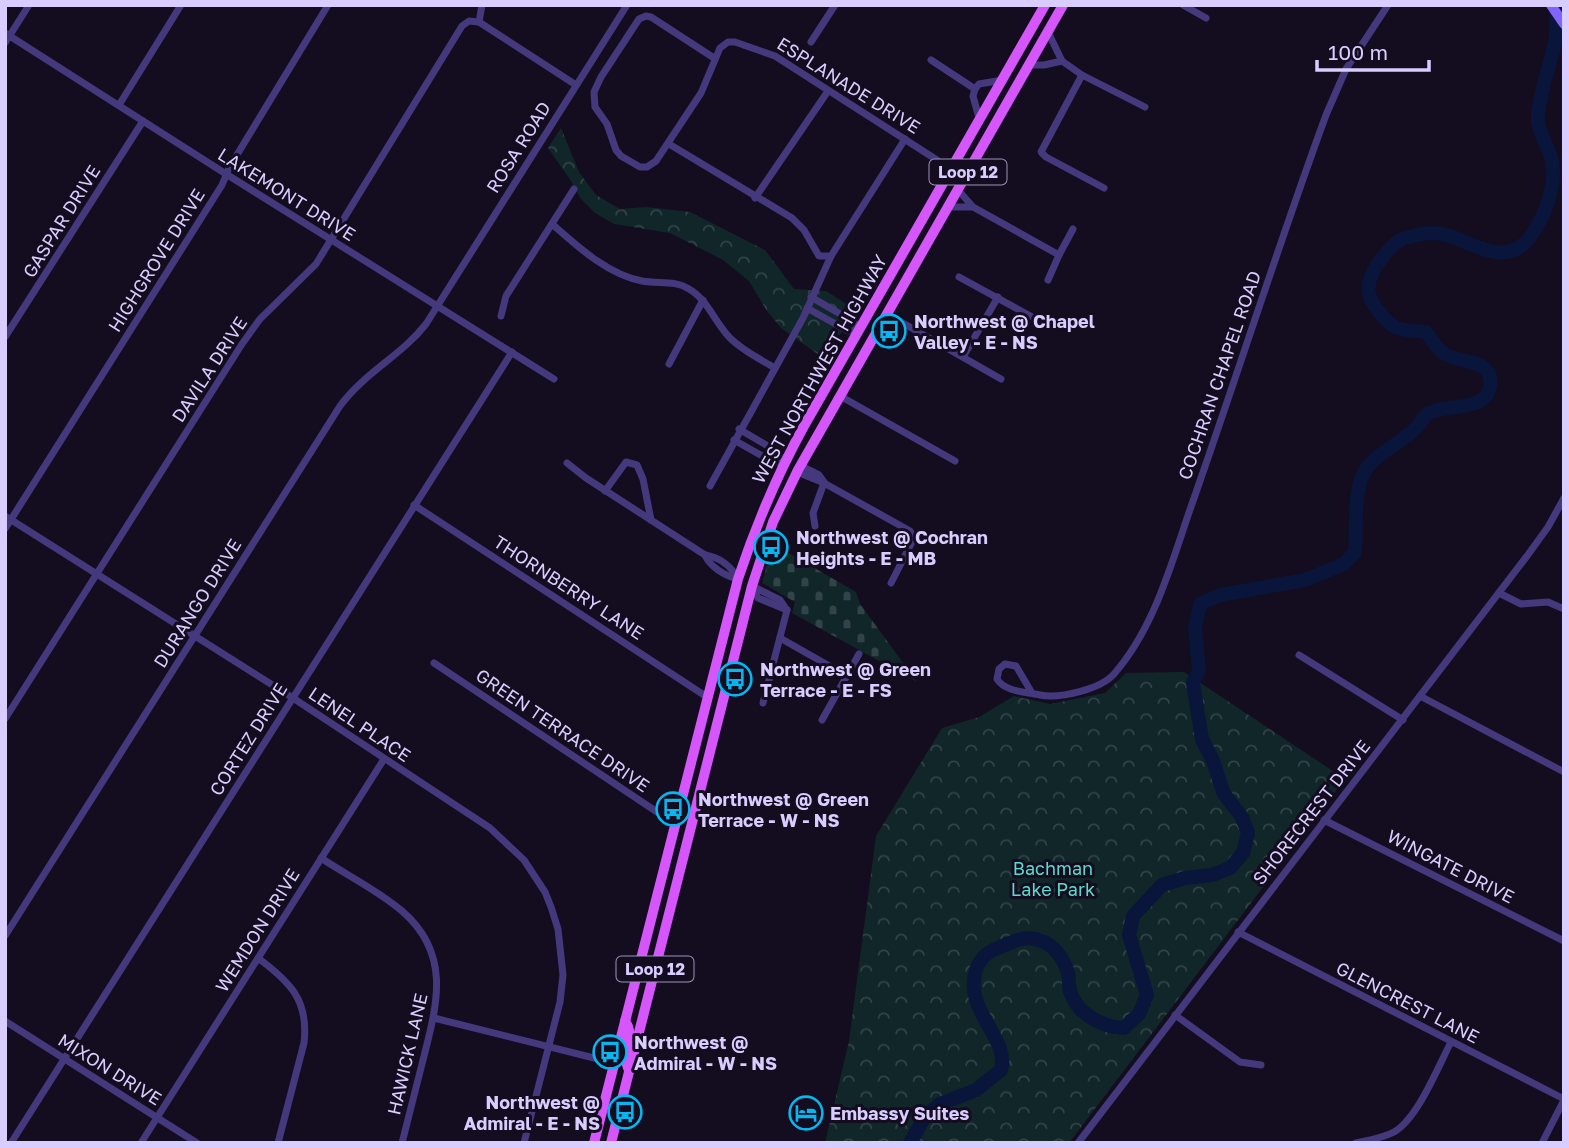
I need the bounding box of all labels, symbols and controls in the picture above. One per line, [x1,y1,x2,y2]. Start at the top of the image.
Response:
scale bar [1317,28,1429,72]
street label: ESPLANADE DRIVE [773,32,925,138]
text: 100 m [1328,39,1388,65]
street label: ROSA ROAD [481,97,555,197]
street label: LAKEMONT DRIVE [214,143,360,245]
road number: Loop 12 [930,160,1006,184]
street label: GASPAR DRIVE [18,161,104,281]
street label: HIGHGROVE DRIVE [103,184,209,336]
street label: WEST NORTHWEST HIGHWAY [747,250,891,487]
street label: COCHRAN CHAPEL ROAD [1173,268,1265,482]
place label: Northwest @ Chapel Valley - E - NS [914,310,1095,353]
street label: DAVILA DRIVE [167,312,251,426]
bus stop icon: Northwest @ Chapel Valley - E - NS [870,312,908,350]
place label: Northwest @ Cochran Heights - E - MB [796,526,988,569]
bus stop icon: Northwest @ Cochran Heights - E - MB [752,528,790,566]
street label: THORNBERRY LANE [490,530,648,644]
street label: DURANGO DRIVE [149,535,245,671]
place label: Northwest @ Green Terrace - E - FS [760,658,931,701]
bus stop icon: Northwest @ Green Terrace - E - FS [716,660,754,698]
street label: GREEN TERRACE DRIVE [472,664,654,796]
street label: CORTEZ DRIVE [205,679,291,799]
street label: LENEL PLACE [305,682,415,766]
street label: SHORECREST DRIVE [1248,735,1374,889]
place label: Northwest @ Green Terrace - W - NS [698,788,869,831]
bus stop icon: Northwest @ Green Terrace - W - NS [654,790,692,828]
street label: WINGATE DRIVE [1384,824,1518,908]
park label: Bachman Lake Park [1011,857,1095,900]
street label: WEMDON DRIVE [210,864,304,996]
road number: Loop 12 [616,956,694,981]
street label: GLENCREST LANE [1333,956,1483,1048]
street label: HAWICK LANE [382,991,432,1117]
street label: MIXON DRIVE [54,1028,166,1110]
place label: Northwest @ Admiral - W - NS [634,1031,777,1074]
bus stop icon: Northwest @ Admiral - W - NS [591,1033,629,1071]
place label: Northwest @ Admiral - E - NS [464,1091,600,1134]
bus stop icon: Northwest @ Admiral - E - NS [606,1093,644,1131]
hotel icon: Embassy Suites [787,1094,825,1132]
place label: Embassy Suites [830,1102,969,1124]

